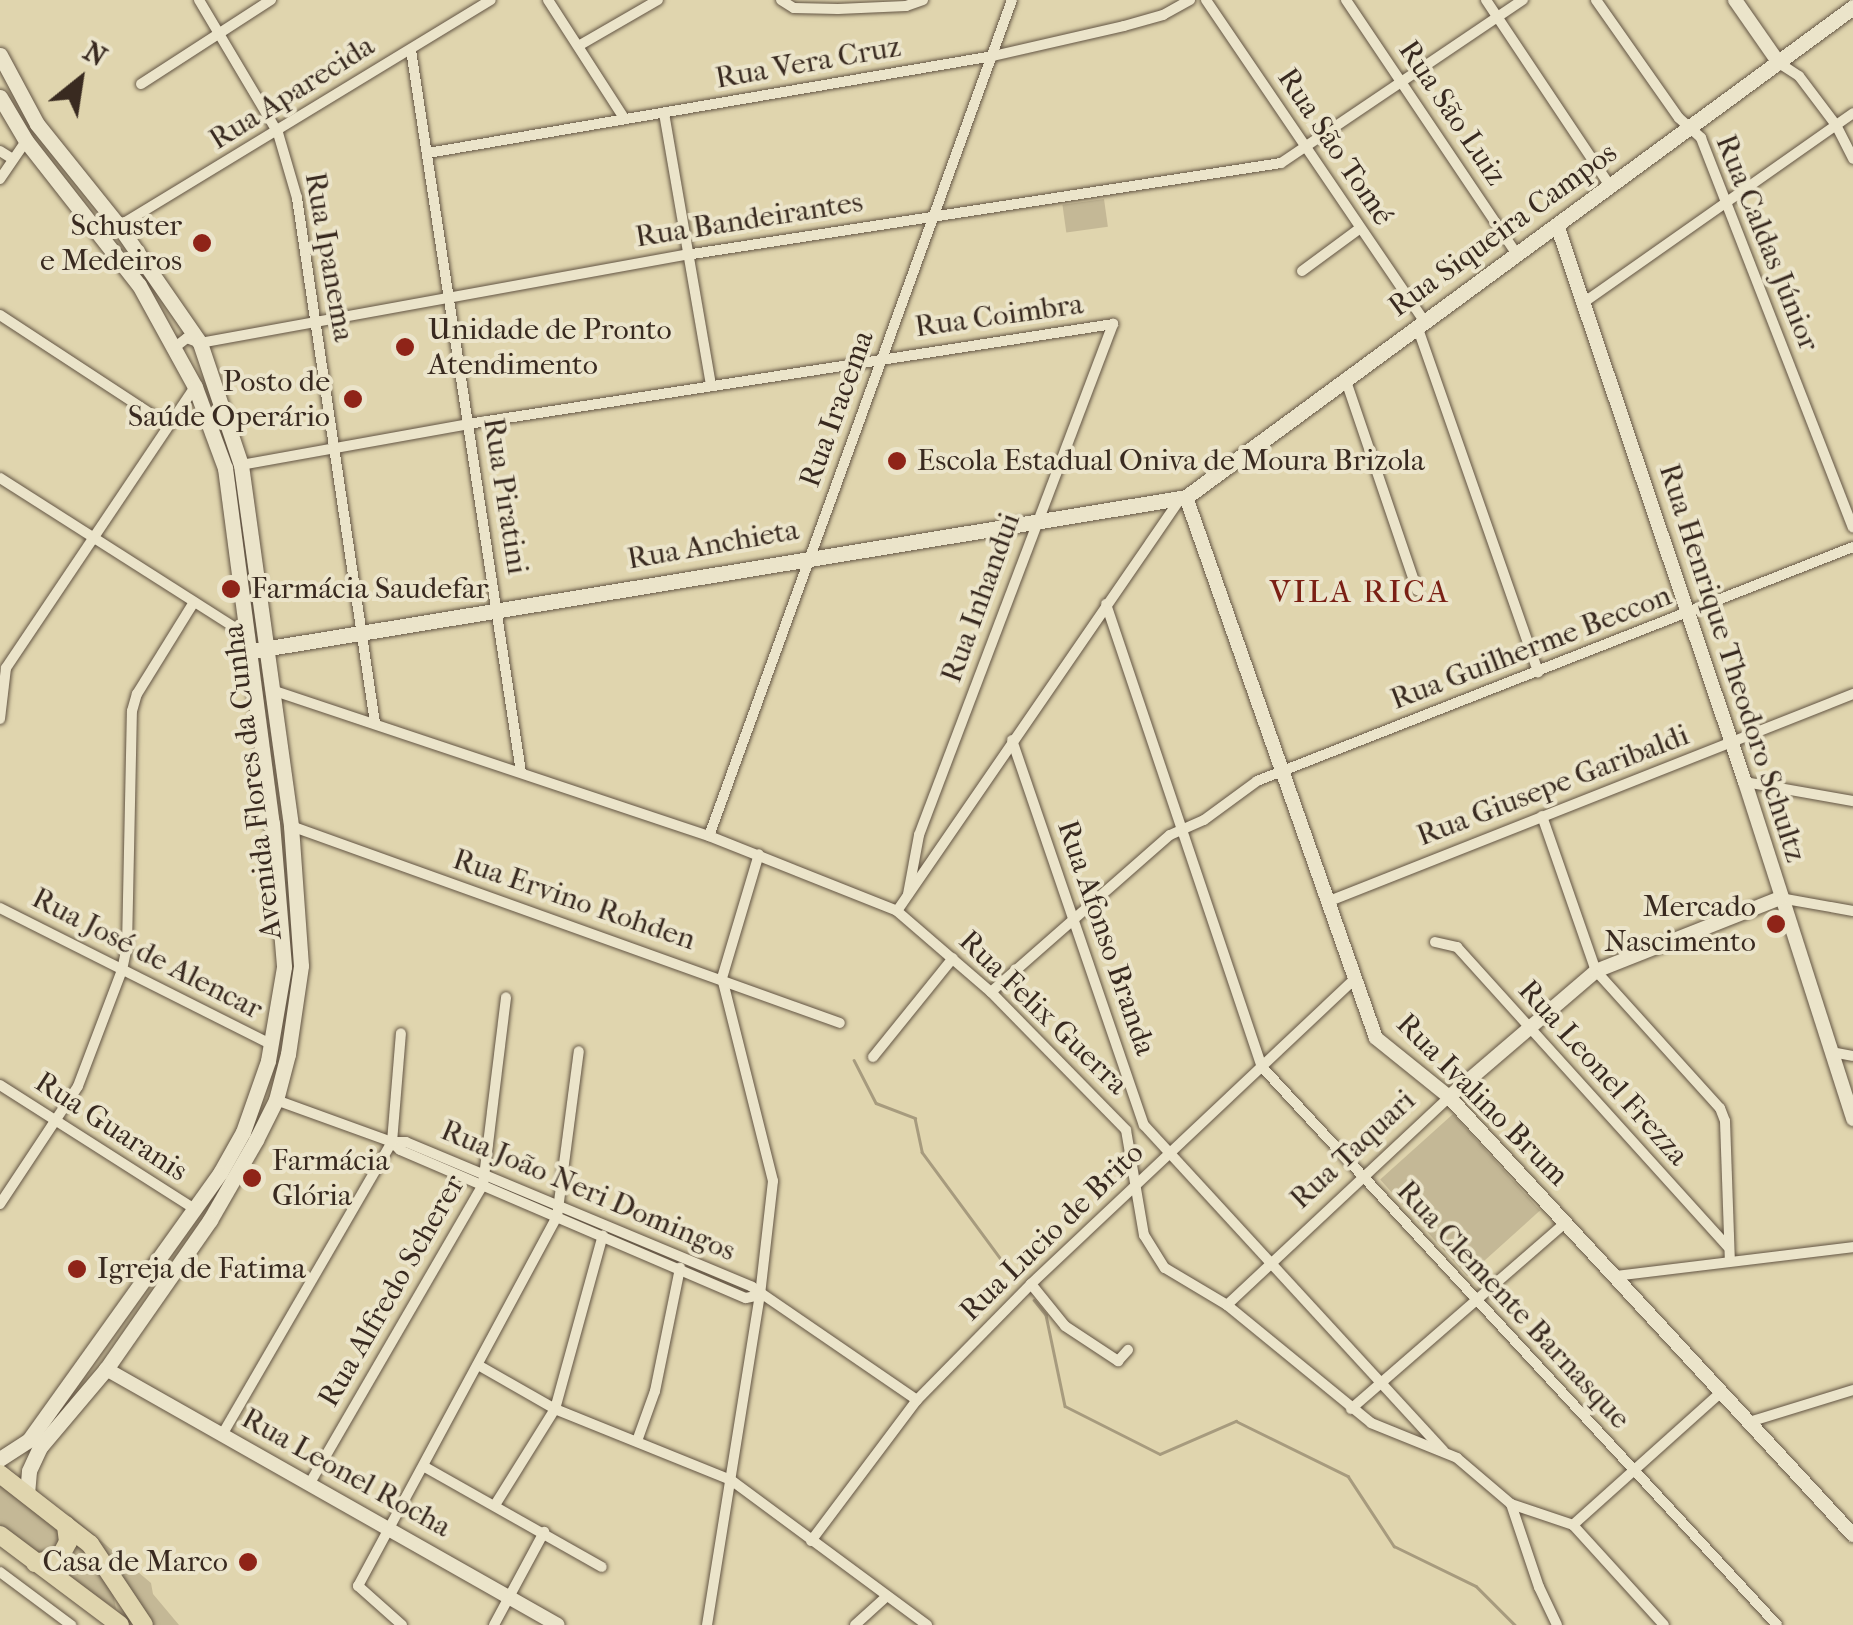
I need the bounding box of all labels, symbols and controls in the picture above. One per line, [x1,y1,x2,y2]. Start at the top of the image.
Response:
street label: Rua Aparecida [203,28,381,158]
street label: Rua Vera Cruz [713,29,903,97]
north arrow [30,30,130,130]
text: N [78,34,113,73]
street label: Rua São Luiz [1390,34,1514,192]
street label: Rua São Tomé [1269,62,1401,232]
street label: Rua Caldas Júnior [1707,130,1827,356]
street label: Rua Siqueira Campos [1382,135,1624,325]
street label: Rua Ipanema [296,170,362,344]
street label: Rua Bandeirantes [633,184,865,256]
place label: Schuster e Medeiros [40,208,182,278]
marker: Schuster e Medeiros [191,232,213,254]
street label: Rua Coimbra [913,286,1085,346]
place label: Unidade de Pronto Atendimento [428,312,672,382]
street label: Rua Iracema [792,326,882,492]
marker: Unidade de Pronto Atendimento [392,334,418,360]
place label: Posto de Saúde Operário [128,364,330,434]
marker: Posto de Saúde Operário [340,386,366,412]
street label: Rua Piratini [475,415,535,577]
place label: Escola Estadual Oniva de Moura Brizola [917,443,1425,479]
marker: Escola Estadual Oniva de Moura Brizola [886,450,908,472]
street label: Rua Henrique Theodoro Schultz [1651,459,1813,867]
street label: Rua Inhandui [934,508,1028,688]
street label: Rua Anchieta [625,512,801,578]
place label: Farmácia Saudefar [251,571,489,607]
district label: VILA RICA [1270,573,1450,611]
marker: Farmácia Saudefar [220,578,242,600]
street label: Rua Guilherme Beccon [1386,578,1676,718]
street label: Avenida Flores da Cunha [216,622,290,942]
street label: Rua Giusepe Garibaldi [1412,718,1694,854]
street label: Rua Afonso Branda [1049,816,1163,1060]
street label: Rua Ervino Rohden [448,842,700,958]
street label: Rua José de Alencar [26,880,268,1028]
place label: Mercado Nascimento [1604,889,1756,960]
marker: Mercado Nascimento [1765,913,1787,935]
street label: Rua Felix Guerra [951,923,1135,1103]
street label: Rua Leonel Frezza [1510,973,1696,1173]
street label: Rua Ivalino Brum [1388,1006,1576,1194]
street label: Rua Guaranis [28,1064,194,1190]
street label: Rua Taquari [1283,1083,1423,1217]
street label: Rua João Neri Domingos [435,1113,741,1269]
street label: Rua Lucio de Brito [953,1135,1151,1329]
place label: Farmácia Glória [272,1143,389,1214]
marker: Farmácia Glória [241,1167,263,1189]
street label: Rua Alfredo Scherer [311,1169,473,1413]
street label: Rua Clemente Barnasque [1389,1173,1637,1437]
place label: Igreja de Fatima [97,1251,306,1287]
marker: Igreja de Fatima [66,1258,88,1280]
street label: Rua Leonel Rocha [235,1401,457,1545]
place label: Casa de Marco [43,1544,228,1580]
marker: Casa de Marco [237,1551,259,1573]

